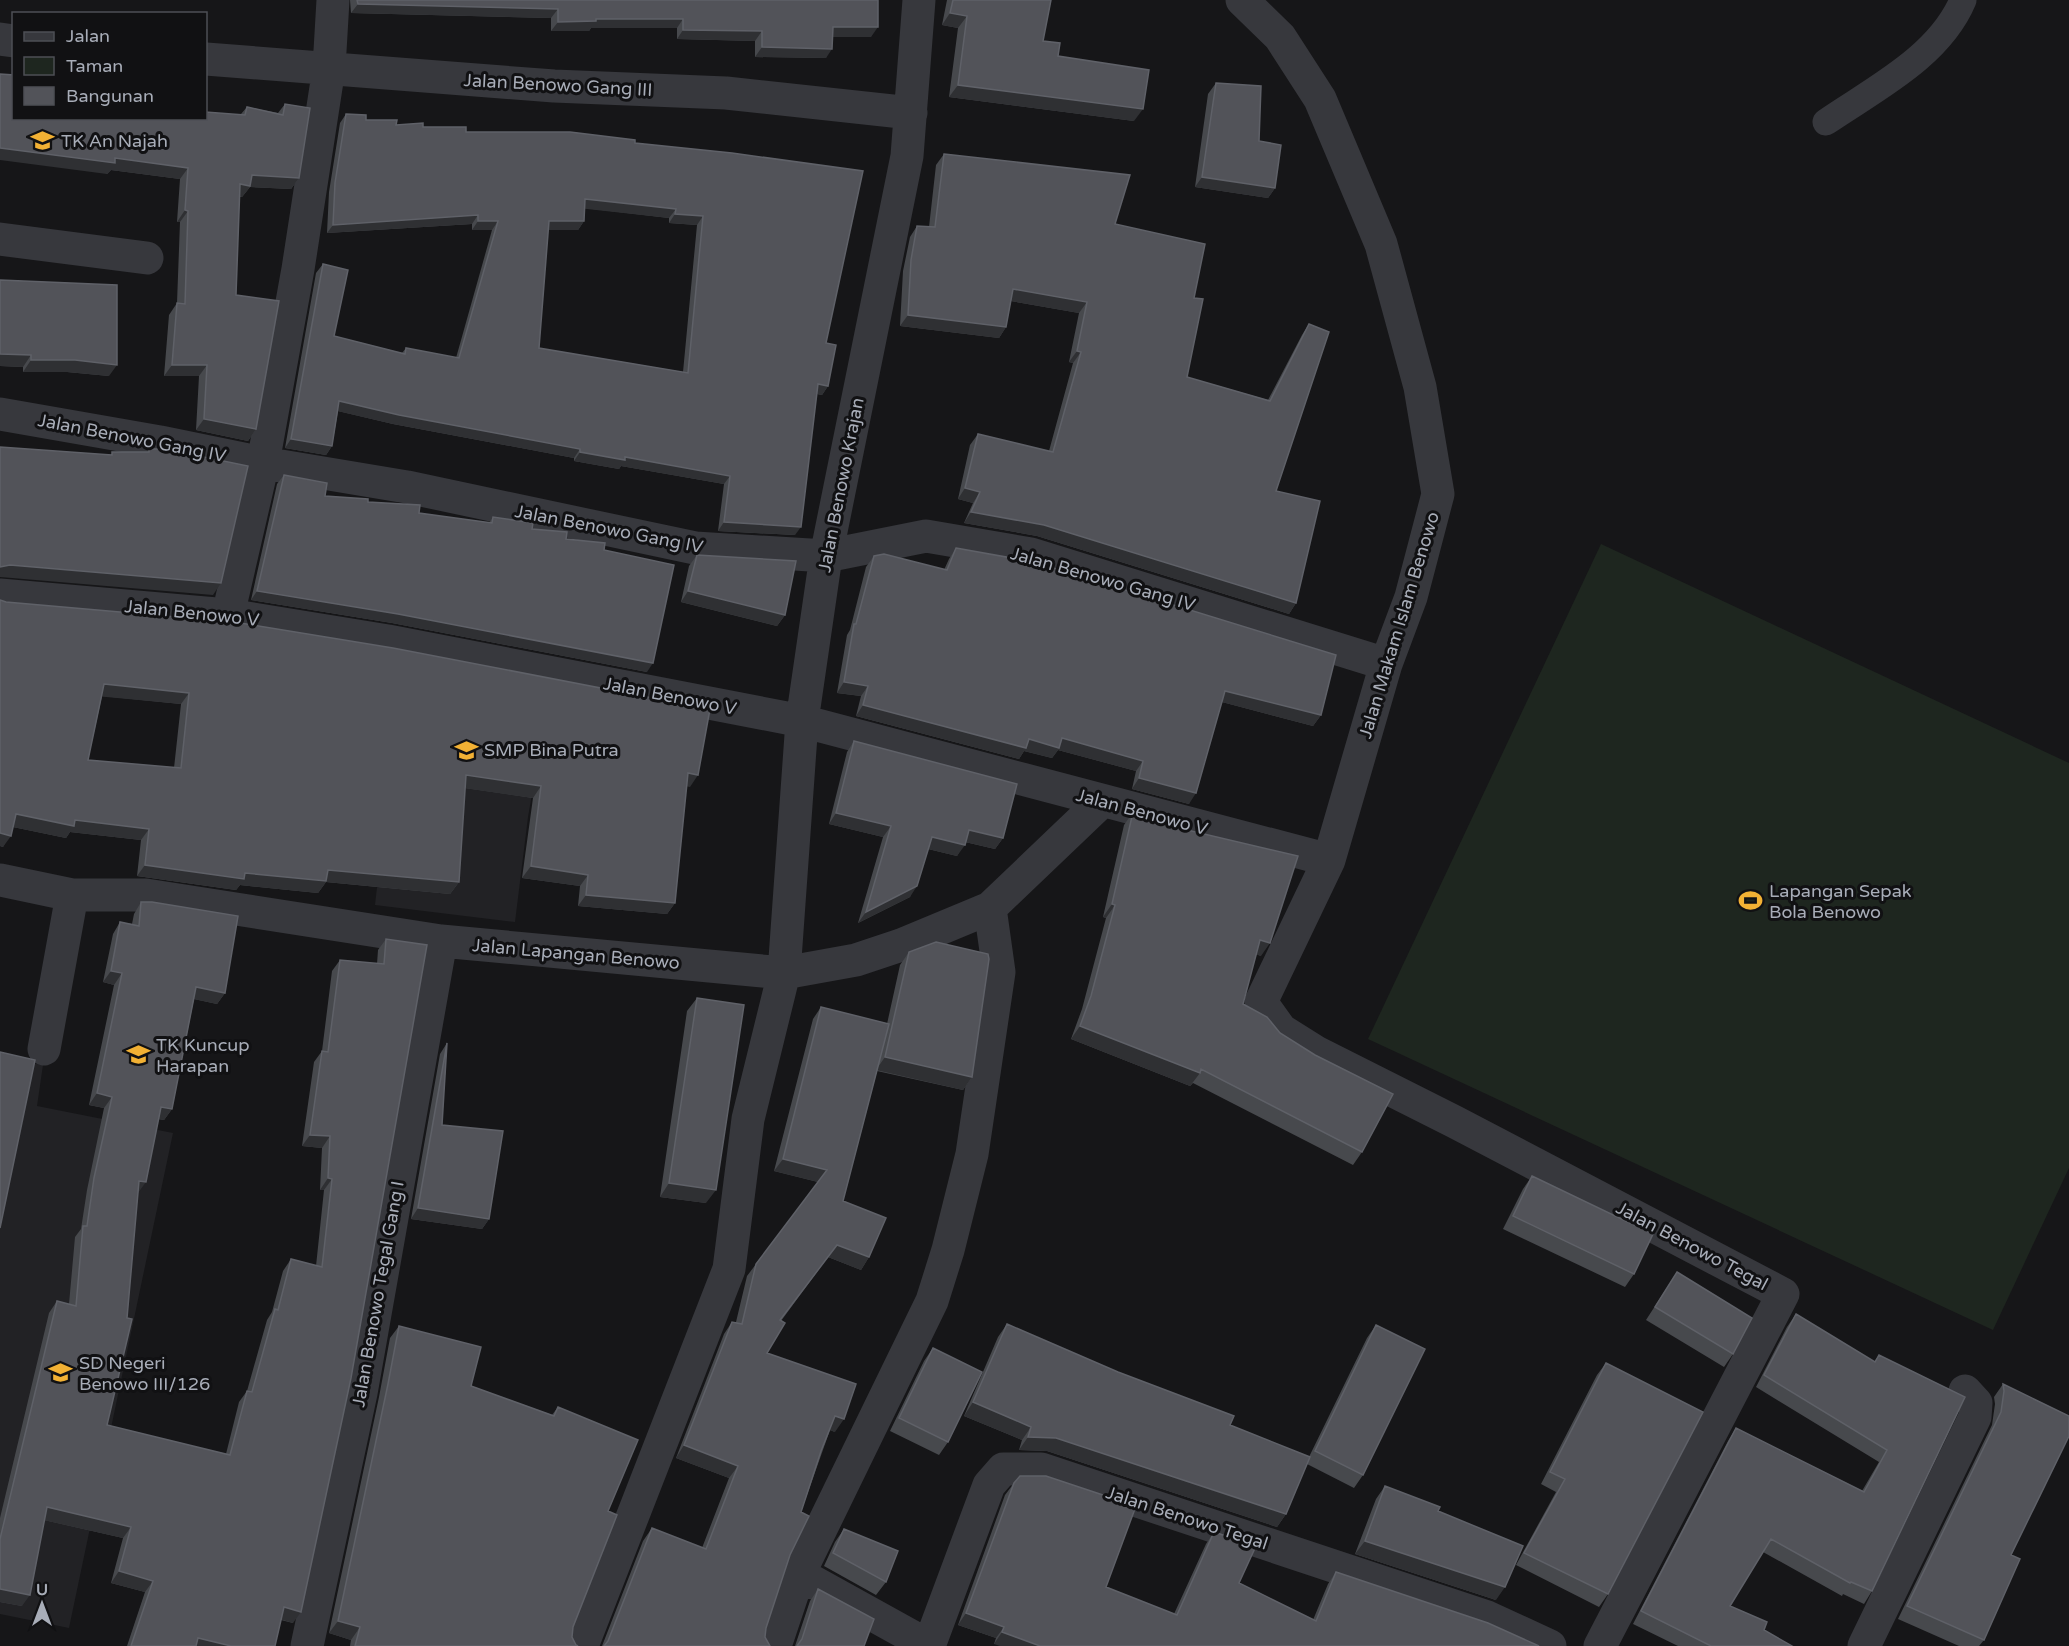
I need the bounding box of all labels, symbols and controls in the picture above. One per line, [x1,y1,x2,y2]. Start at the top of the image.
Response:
legend [12,12,207,120]
text: Jalan [66,25,110,47]
text: Taman [66,55,123,77]
street label: Jalan Benowo Gang III [463,69,653,101]
text: Bangunan [66,85,154,107]
school or university icon: TK An Najah [30,128,56,154]
place label: TK An Najah [61,130,168,152]
street label: Jalan Benowo Krajan [813,396,869,574]
street label: Jalan Benowo Gang IV [36,409,228,467]
street label: Jalan Benowo Gang IV [513,500,705,558]
street label: Jalan Makam Islam Benowo [1354,509,1444,741]
street label: Jalan Benowo Gang IV [1008,542,1198,616]
street label: Jalan Benowo V [124,595,261,631]
street label: Jalan Benowo V [601,672,739,720]
school or university icon: SMP Bina Putra [453,737,479,763]
place label: SMP Bina Putra [484,739,619,761]
street label: Jalan Benowo V [1074,784,1211,840]
place label: Lapangan Sepak Bola Benowo [1769,880,1912,923]
sports icon: Lapangan Sepak Bola Benowo [1738,888,1764,914]
street label: Jalan Lapangan Benowo [471,934,681,974]
place label: TK Kuncup Harapan [156,1034,250,1077]
school or university icon: TK Kuncup Harapan [125,1042,151,1068]
street label: Jalan Benowo Tegal Gang I [347,1179,409,1409]
street label: Jalan Benowo Tegal [1612,1197,1772,1295]
place label: SD Negeri Benowo III/126 [79,1352,210,1395]
school or university icon: SD Negeri Benowo III/126 [48,1360,74,1386]
street label: Jalan Benowo Tegal [1103,1481,1271,1555]
north arrow [12,1574,72,1634]
text: U [36,1580,48,1600]

